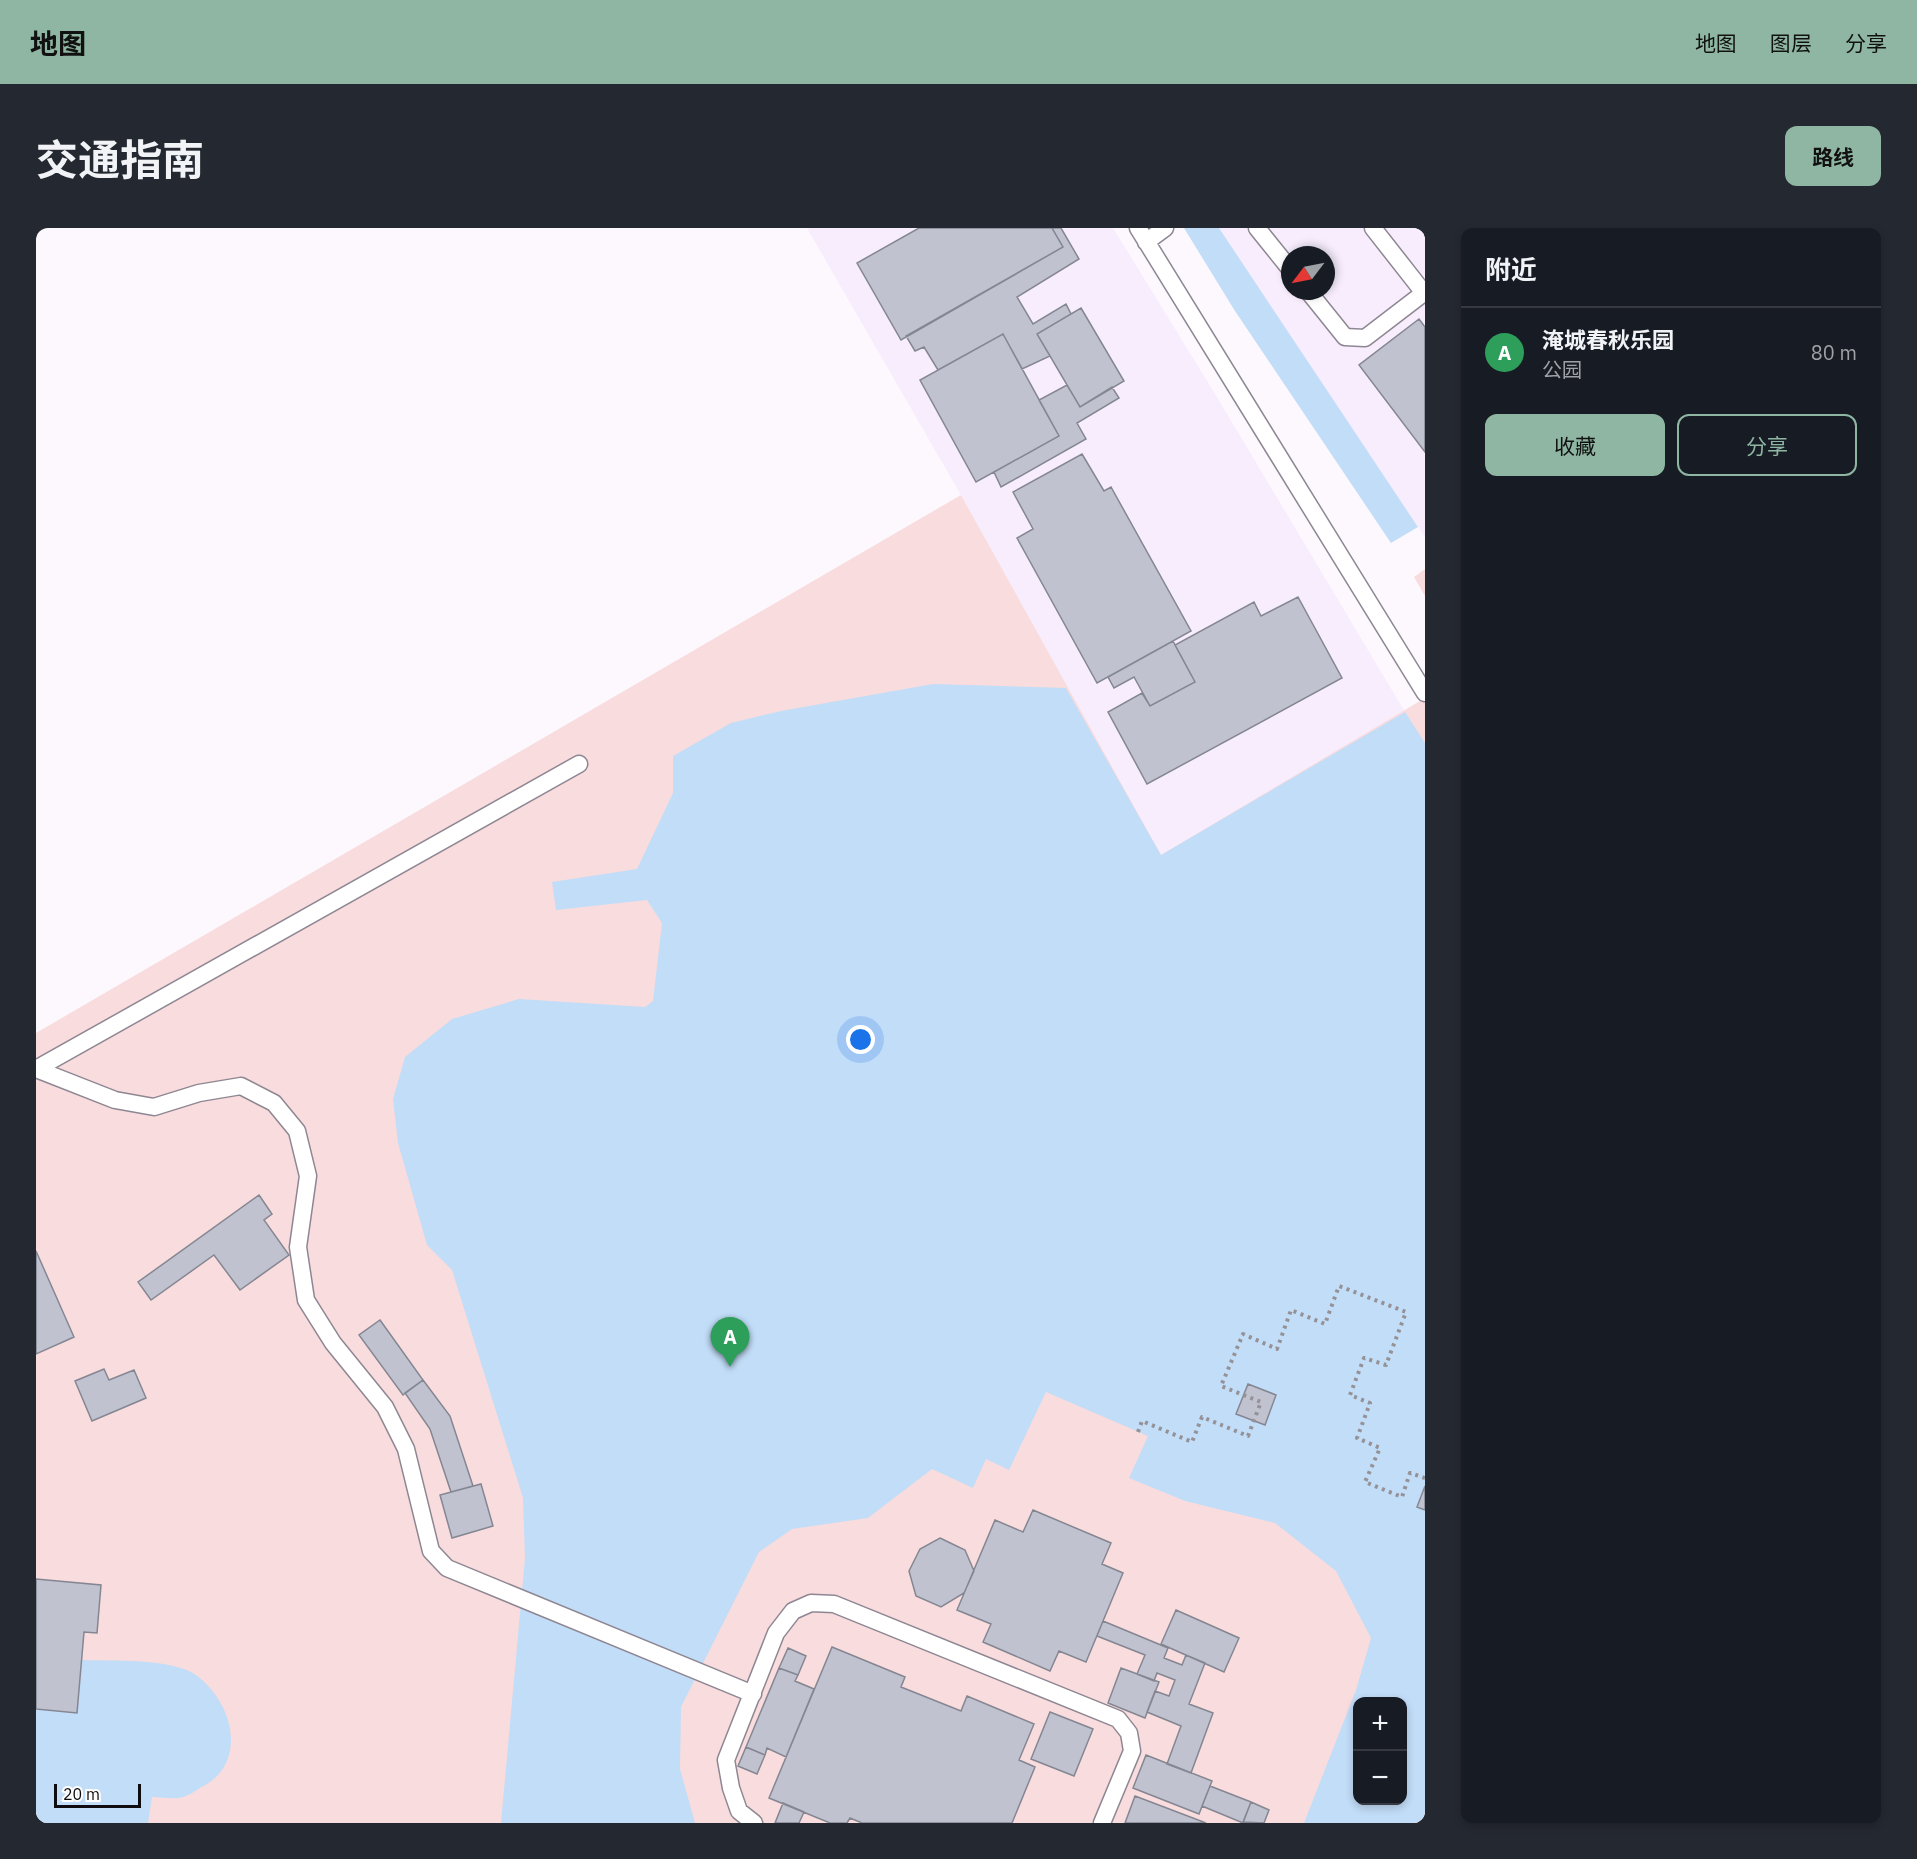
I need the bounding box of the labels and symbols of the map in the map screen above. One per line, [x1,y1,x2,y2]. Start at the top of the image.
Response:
north arrow [1281,246,1335,300]
your location [846,1025,875,1054]
pin: A [710,1318,750,1367]
scale bar [54,1781,141,1808]

